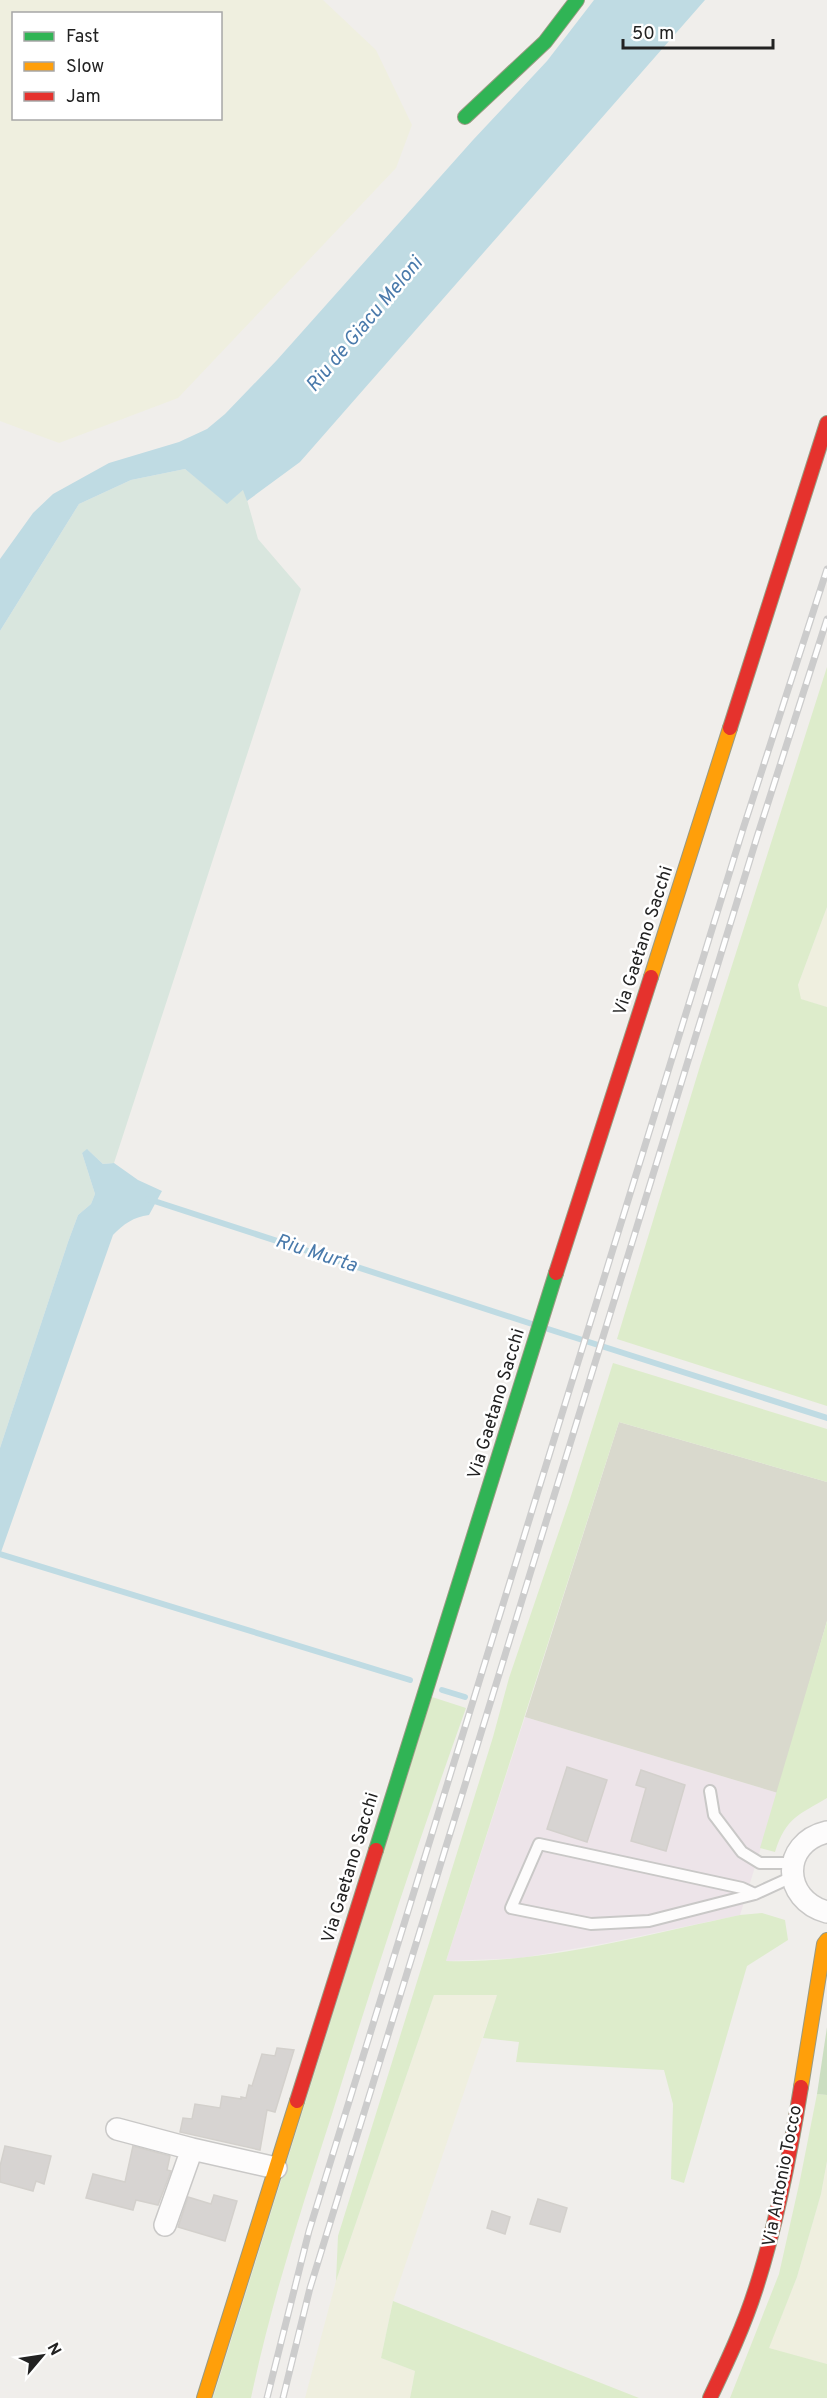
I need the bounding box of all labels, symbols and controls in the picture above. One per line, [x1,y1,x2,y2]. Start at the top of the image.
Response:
legend [12,12,222,120]
scale bar [623,12,773,50]
text: 50 m [632,23,674,46]
text: Fast [66,26,99,49]
text: Slow [66,56,104,79]
text: Jam [66,86,101,109]
water label: Riu de Giacu Meloni [301,251,430,398]
street label: Via Gaetano Sacchi [609,863,679,1019]
water label: Riu Murta [272,1229,361,1280]
street label: Via Gaetano Sacchi [463,1326,531,1482]
street label: Via Gaetano Sacchi [317,1790,385,1946]
street label: Via Antonio Tocco [758,2103,808,2249]
north arrow [12,2326,72,2386]
text: N [42,2340,65,2360]

